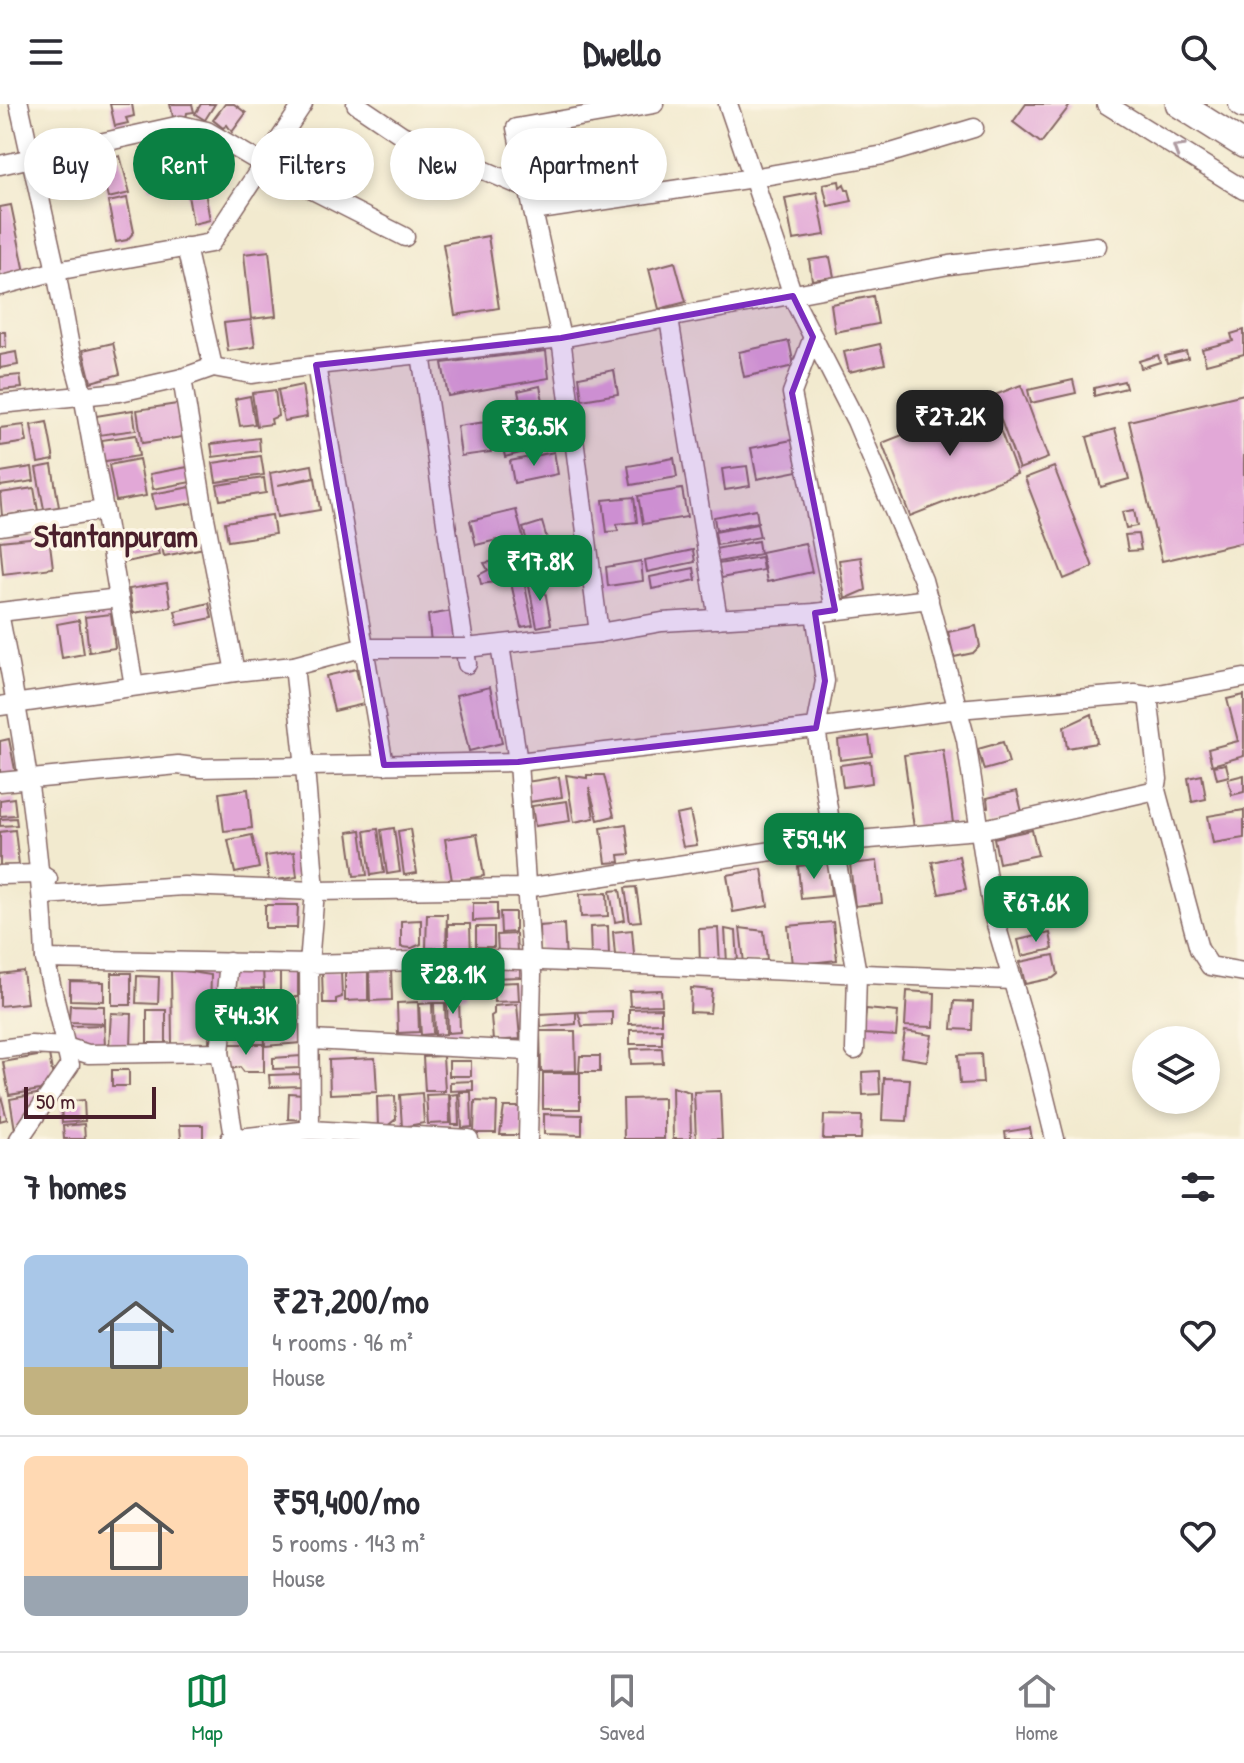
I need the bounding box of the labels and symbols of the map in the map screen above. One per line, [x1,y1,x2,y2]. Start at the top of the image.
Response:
one-way arrow [1172,144,1186,159]
pin: ₹27.2K [885,390,1015,458]
pin: ₹36.5K [469,400,599,468]
district label: Stantanpuram [34,514,198,558]
pin: ₹17.8K [475,535,605,603]
pin: ₹59.4K [749,813,879,881]
pin: ₹67.6K [971,876,1101,944]
pin: ₹28.1K [388,948,518,1016]
pin: ₹44.3K [181,989,311,1057]
scale bar [24,1083,156,1119]

